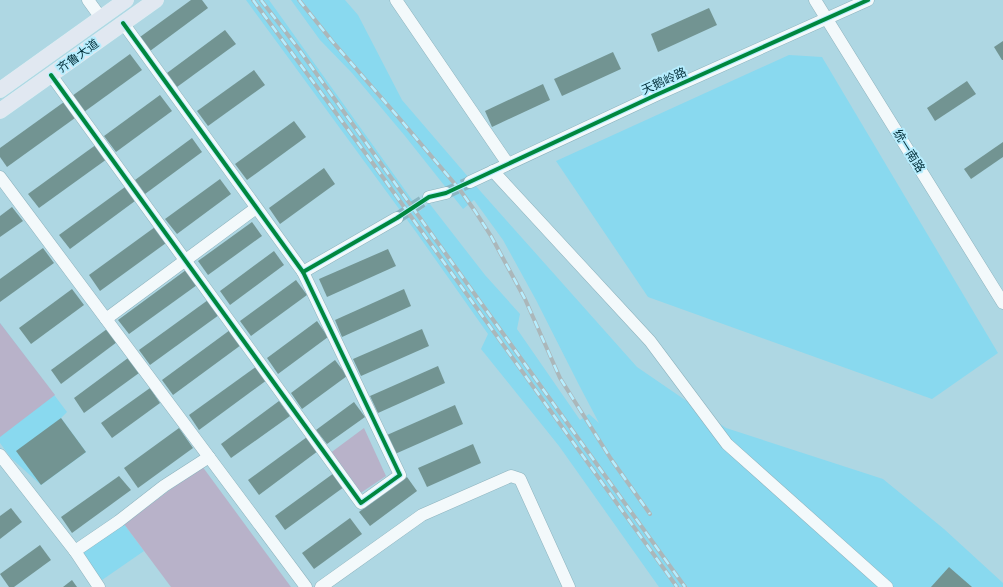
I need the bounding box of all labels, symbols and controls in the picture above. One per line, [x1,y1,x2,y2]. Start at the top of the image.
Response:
street label: 齐鲁大道 [54,36,102,76]
street label: 天鹅岭路 [639,65,689,97]
street label: 统一南路 [890,127,928,175]

